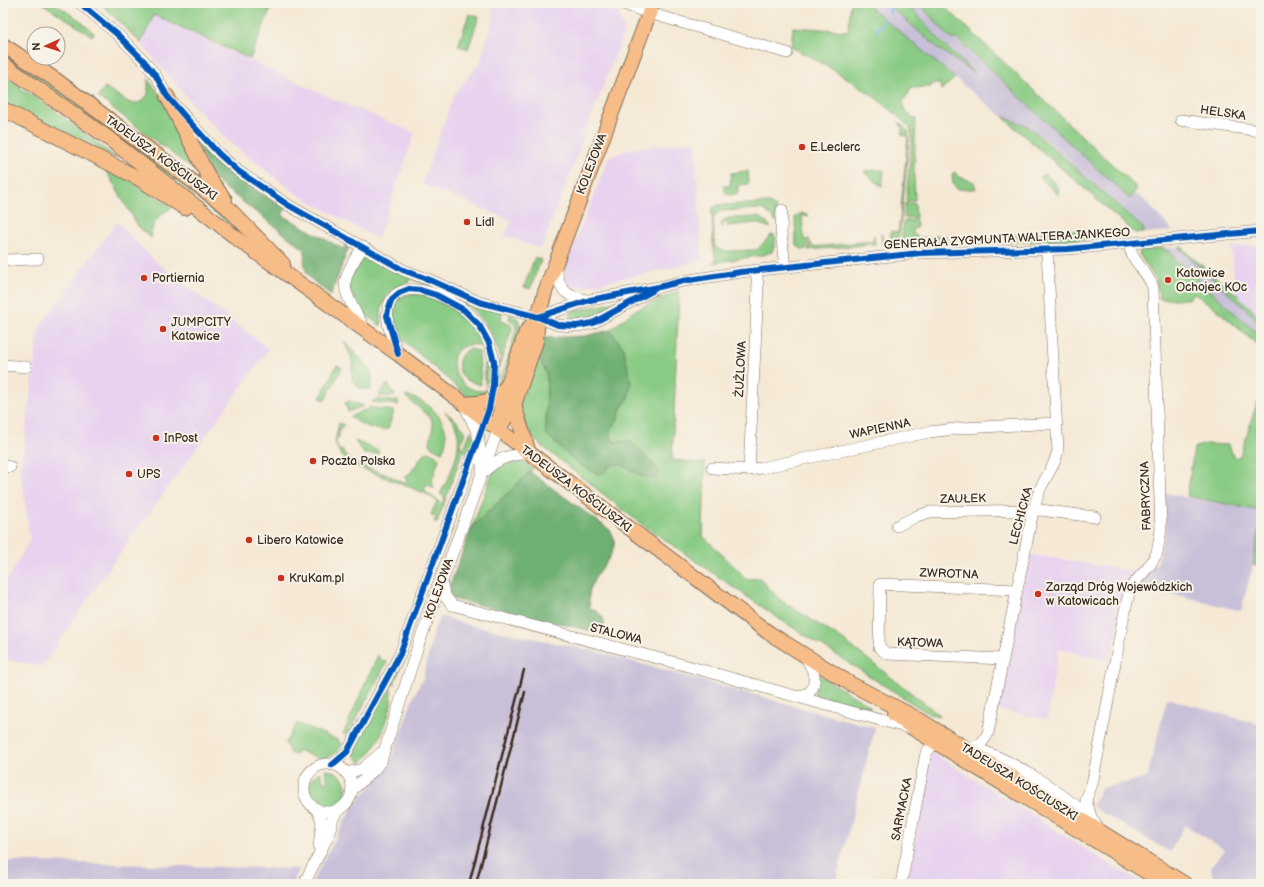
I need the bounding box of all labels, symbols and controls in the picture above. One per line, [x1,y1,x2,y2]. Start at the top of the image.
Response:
north arrow [26,26,66,66]
text: N [30,42,43,51]
street label: HELSKA [1199,102,1247,124]
street label: TADEUSZA KOŚCIUSZKI [102,111,221,204]
street label: KOLEJOWA [574,131,611,197]
place label: E.Leclerc [810,140,860,155]
marker: E.Leclerc [797,142,807,152]
place label: Lidl [475,215,494,230]
marker: Lidl [462,217,472,227]
street label: GENERAŁA ZYGMUNTA WALTERA JANKEGO [883,225,1131,253]
place label: Katowice Ochojec KOc [1176,266,1247,295]
place label: Portiernia [152,271,205,286]
marker: Portiernia [139,273,149,283]
marker: Katowice Ochojec KOc [1163,275,1173,285]
place label: JUMPCITY Katowice [171,315,232,344]
marker: JUMPCITY Katowice [158,324,168,334]
street label: ŻUŻLOWA [731,340,750,398]
street label: WAPIENNA [848,415,912,443]
place label: InPost [164,431,198,446]
marker: InPost [151,433,161,443]
street label: TADEUSZA KOŚCIUSZKI [518,441,636,536]
place label: Poczta Polska [321,454,396,469]
marker: Poczta Polska [308,456,318,466]
street label: FABRYCZNA [1137,460,1155,531]
place label: UPS [137,467,161,482]
marker: UPS [124,469,134,479]
street label: LECHICKA [1006,485,1036,547]
street label: ZAUŁEK [939,491,986,507]
place label: Libero Katowice [257,533,344,548]
marker: Libero Katowice [244,535,254,545]
street label: KOLEJOWA [421,556,457,622]
street label: ZWROTNA [918,565,979,583]
place label: KruKam.pl [289,571,344,586]
marker: KruKam.pl [276,573,286,583]
place label: Zarząd Dróg Wojewódzkich w Katowicach [1045,580,1193,609]
marker: Zarząd Dróg Wojewódzkich w Katowicach [1033,589,1043,599]
street label: STALOWA [588,620,644,648]
street label: KĄTOWA [897,635,944,651]
street label: TADEUSZA KOŚCIUSZKI [958,738,1082,824]
street label: SARMACKA [889,775,916,842]

